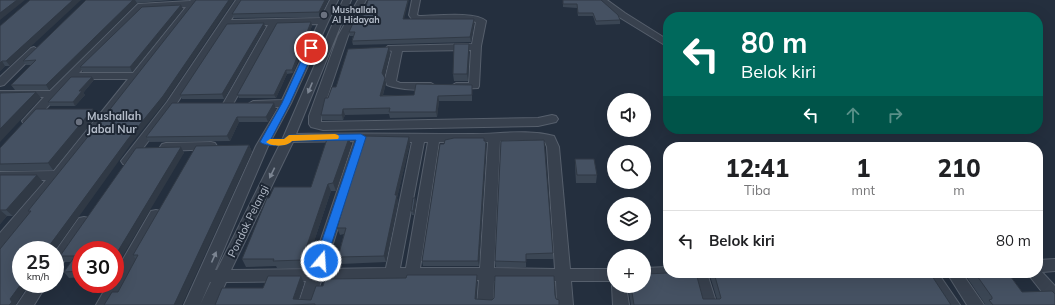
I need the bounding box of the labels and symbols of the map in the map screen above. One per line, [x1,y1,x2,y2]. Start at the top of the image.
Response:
place label: Mushallah Al Hidayah [332,4,380,26]
marker: Mushallah Al Hidayah [319,10,329,20]
pin [294,31,328,65]
one-way arrow [307,82,313,94]
place label: Mushallah Jabal Nur [87,109,141,136]
marker: Mushallah Jabal Nur [74,117,84,127]
one-way arrow [269,167,275,179]
street label: Pondok Pelangi [224,182,272,260]
position arrow [300,240,342,282]
speed limit sign: 30 [72,241,124,293]
one-way arrow [211,250,217,262]

